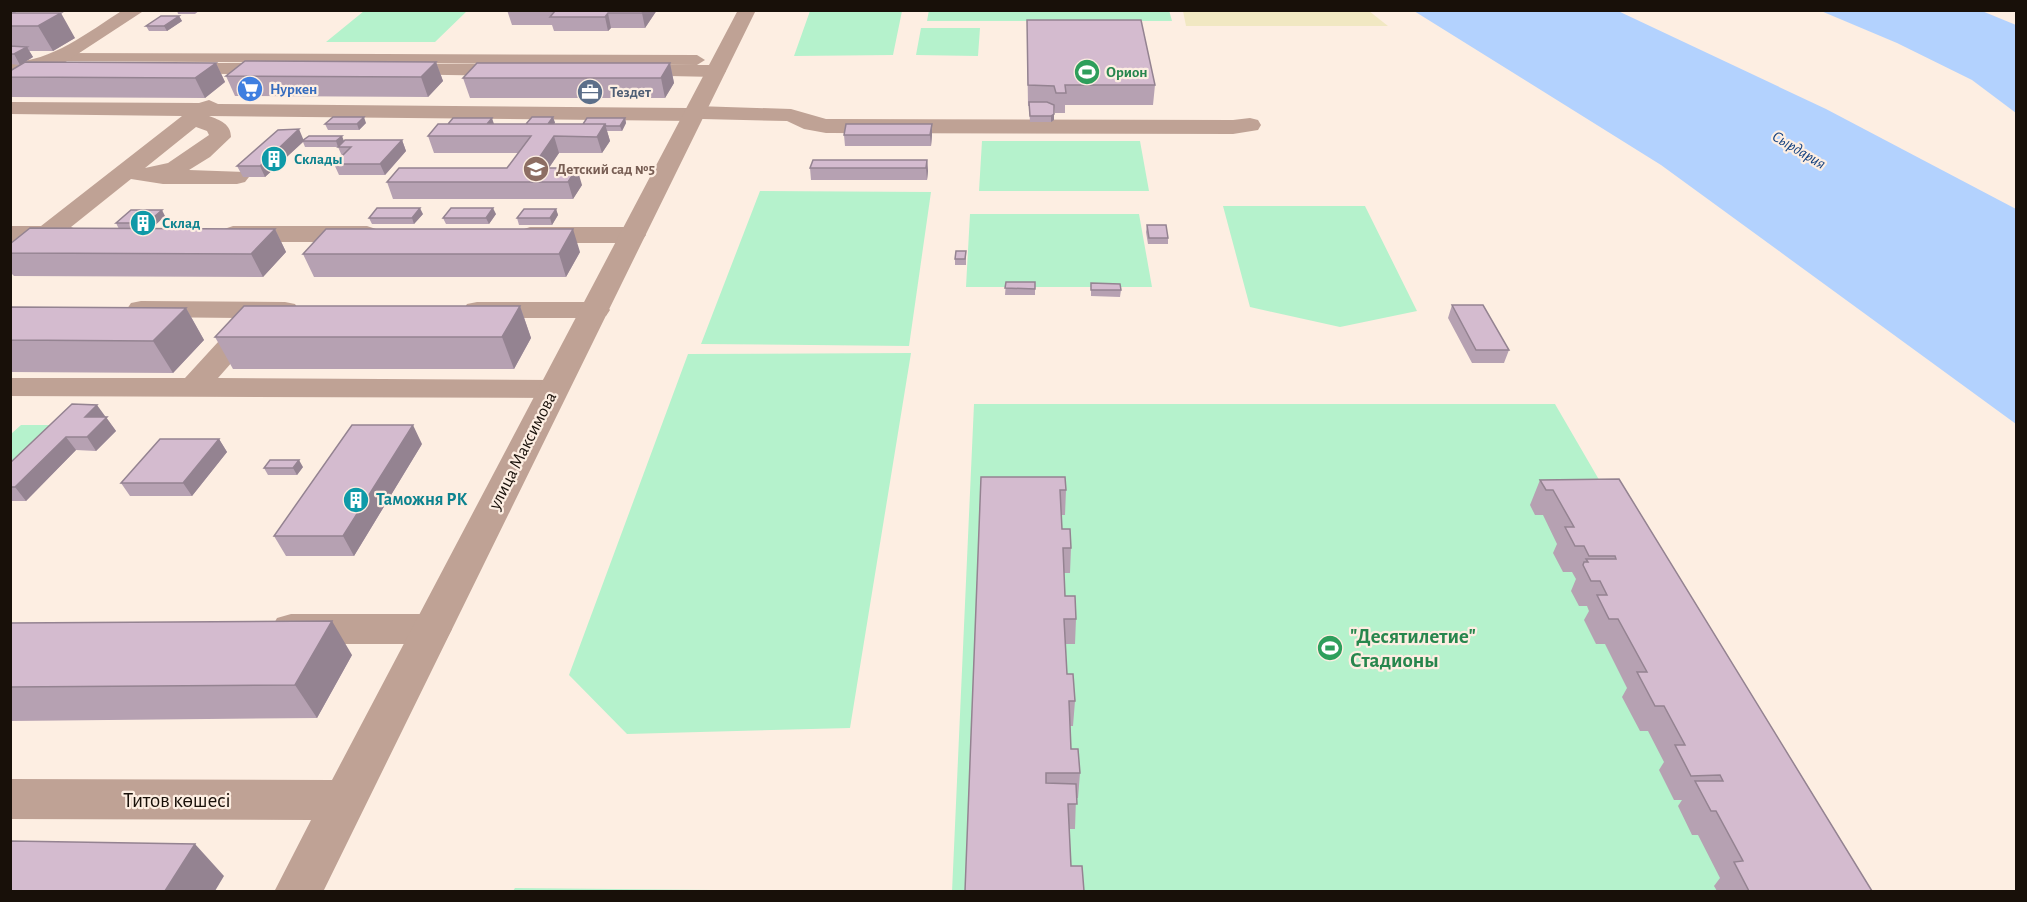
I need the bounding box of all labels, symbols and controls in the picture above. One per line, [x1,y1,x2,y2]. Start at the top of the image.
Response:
sports icon: Орион [1072,57,1102,87]
place label: Орион [1106,65,1148,80]
supermarket icon: Нуркен [235,74,265,104]
office icon: Тездет [575,77,605,107]
place label: Нуркен [270,82,317,97]
place label: Тездет [610,85,651,100]
water label: Сырдария [1769,128,1829,173]
building icon: Склады [259,144,289,174]
place label: Склады [294,152,343,167]
school or university icon: Детский сад №5 [521,154,551,184]
place label: Детский сад №5 [556,162,655,177]
building icon: Склад [128,208,158,238]
place label: Склад [162,216,200,231]
street label: улица Максимова [485,389,560,513]
building icon: Таможня РК [341,485,371,515]
place label: Таможня РК [376,491,468,509]
place label: "Десятилетие" Стадионы [1350,626,1476,671]
sports icon: "Десятилетие" Стадионы [1315,633,1345,663]
street label: Титов көшесі [123,790,231,811]

